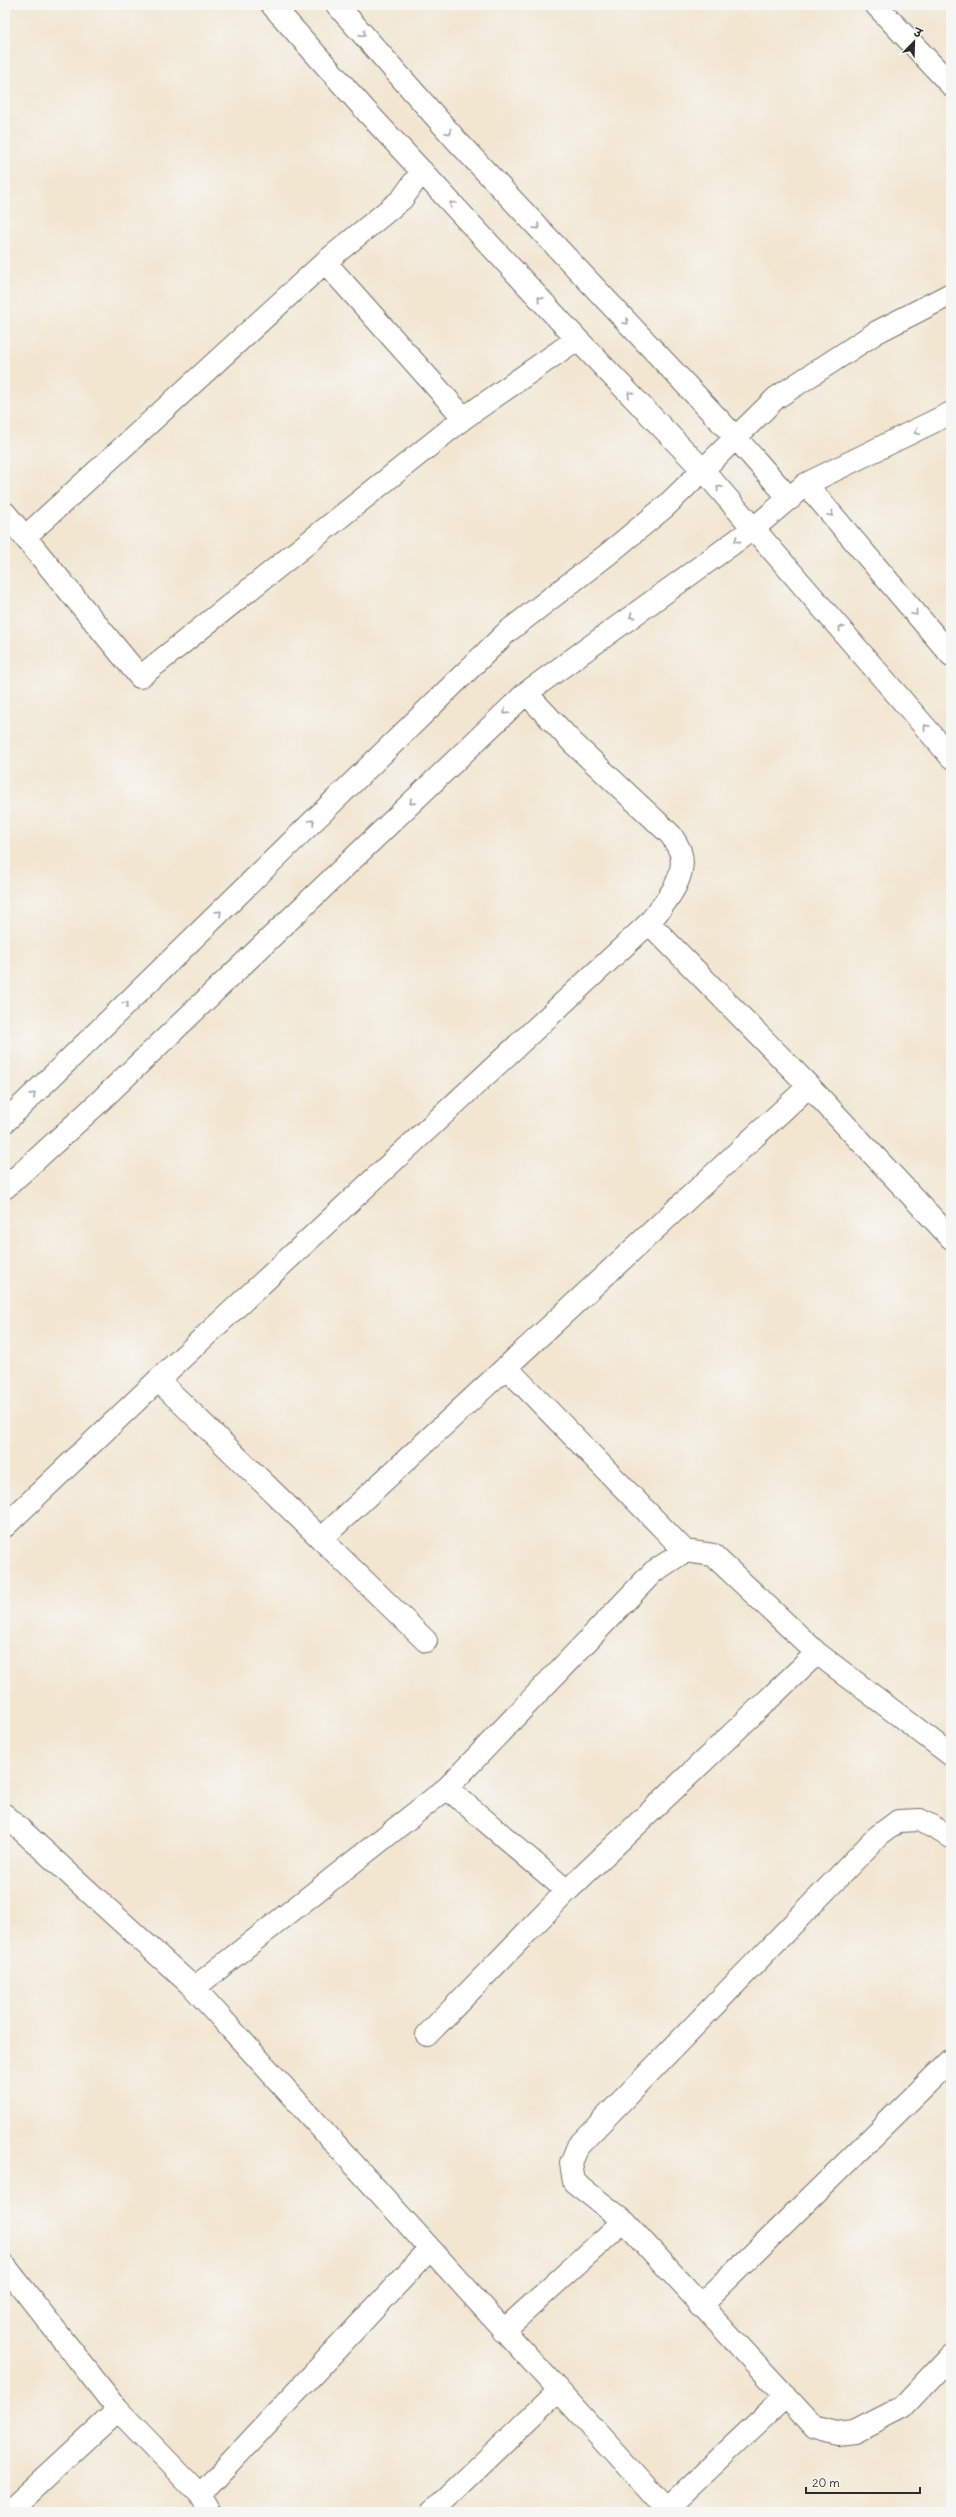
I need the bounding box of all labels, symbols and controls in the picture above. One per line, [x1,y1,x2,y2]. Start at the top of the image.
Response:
north arrow [894,22,934,62]
text: उ [911,25,926,41]
one-way arrow [358,29,365,37]
one-way arrow [444,127,451,134]
one-way arrow [450,201,457,208]
one-way arrow [532,222,540,230]
one-way arrow [537,296,545,304]
one-way arrow [621,317,629,325]
one-way arrow [627,391,634,398]
one-way arrow [913,427,921,434]
one-way arrow [716,485,724,493]
one-way arrow [827,509,834,517]
one-way arrow [734,535,741,543]
one-way arrow [911,609,918,616]
one-way arrow [629,612,636,619]
one-way arrow [838,626,845,633]
one-way arrow [503,707,511,715]
one-way arrow [923,724,930,732]
one-way arrow [409,797,417,805]
one-way arrow [307,819,315,827]
one-way arrow [214,910,222,918]
one-way arrow [121,1001,129,1009]
one-way arrow [28,1092,36,1100]
scale bar [806,2469,920,2495]
text: 20 m [812,2475,840,2490]

